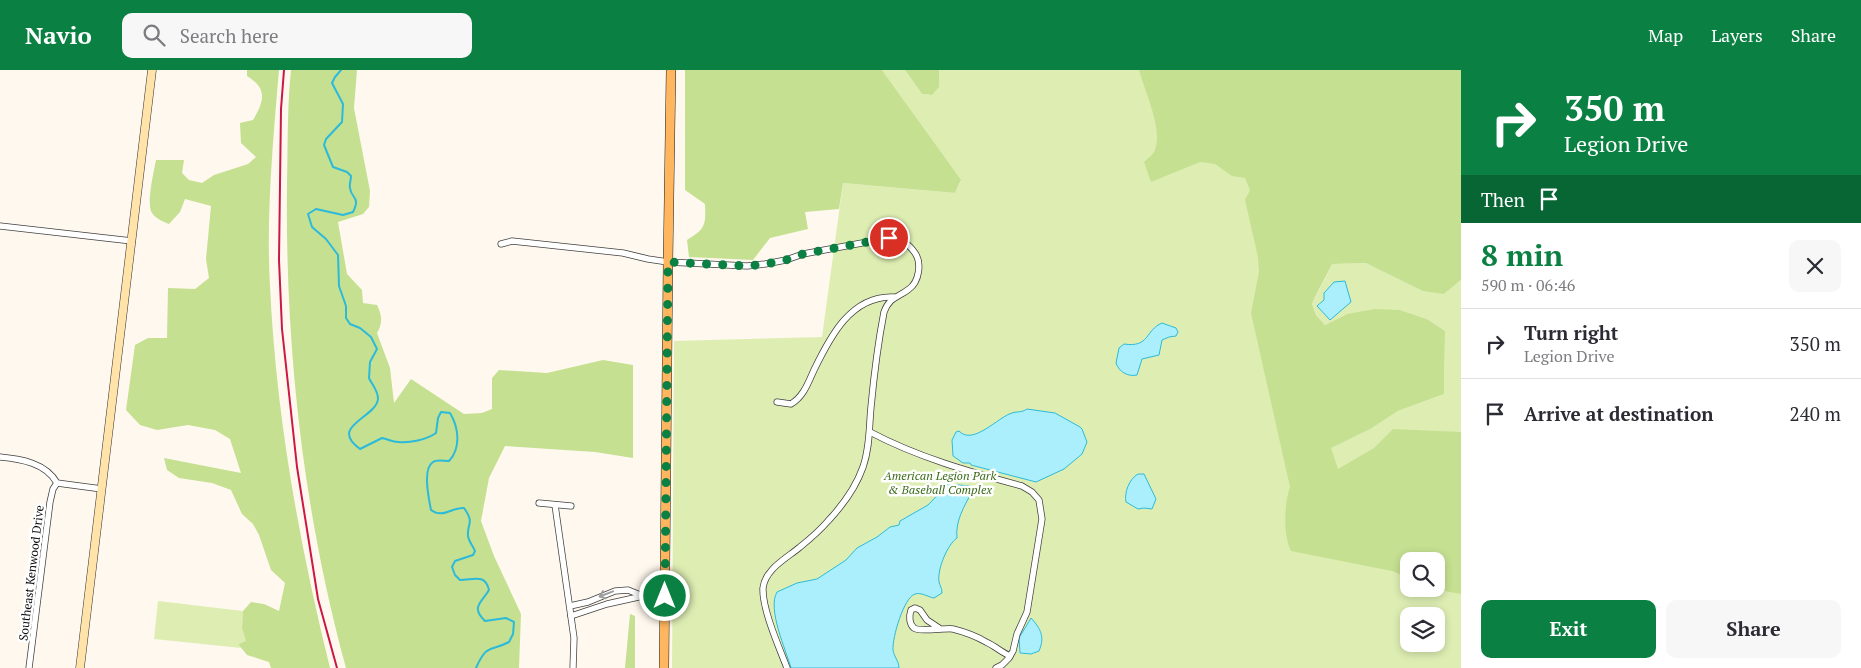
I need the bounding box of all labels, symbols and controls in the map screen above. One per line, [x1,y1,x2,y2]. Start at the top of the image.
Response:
search box [122,13,472,58]
text: Navio [25,19,92,51]
icon: search [140,21,168,49]
text: Search here [180,23,279,48]
text: Map [1648,23,1683,47]
text: Layers [1711,23,1763,47]
text: Share [1791,23,1836,47]
text: 350 m [1564,85,1665,131]
icon: right [1481,90,1546,155]
text: Legion Drive [1564,129,1688,158]
icon: arrive [1535,185,1563,213]
text: Then [1481,187,1525,212]
pin [868,217,910,259]
icon: arrive [875,224,903,252]
text: 8 min [1481,235,1563,275]
button: close [1789,240,1841,292]
text: 590 m · 06:46 [1481,274,1575,296]
text: Turn right [1524,320,1618,345]
icon: right [1481,330,1509,358]
text: 350 m [1790,331,1841,356]
text: Legion Drive [1524,345,1614,367]
icon: arrive [1481,400,1509,428]
text: Arrive at destination [1524,401,1713,426]
text: 240 m [1790,401,1841,426]
park label: American Legion Park & Baseball Complex [883,468,996,497]
street label: Southeast Kenwood Drive [15,504,47,642]
map controls [1400,552,1445,652]
button: search [1400,552,1445,597]
position arrow [638,569,690,621]
one-way arrow [599,590,614,599]
button: Exit [1481,600,1656,658]
button: Share [1666,600,1841,658]
button: layers [1400,607,1445,652]

